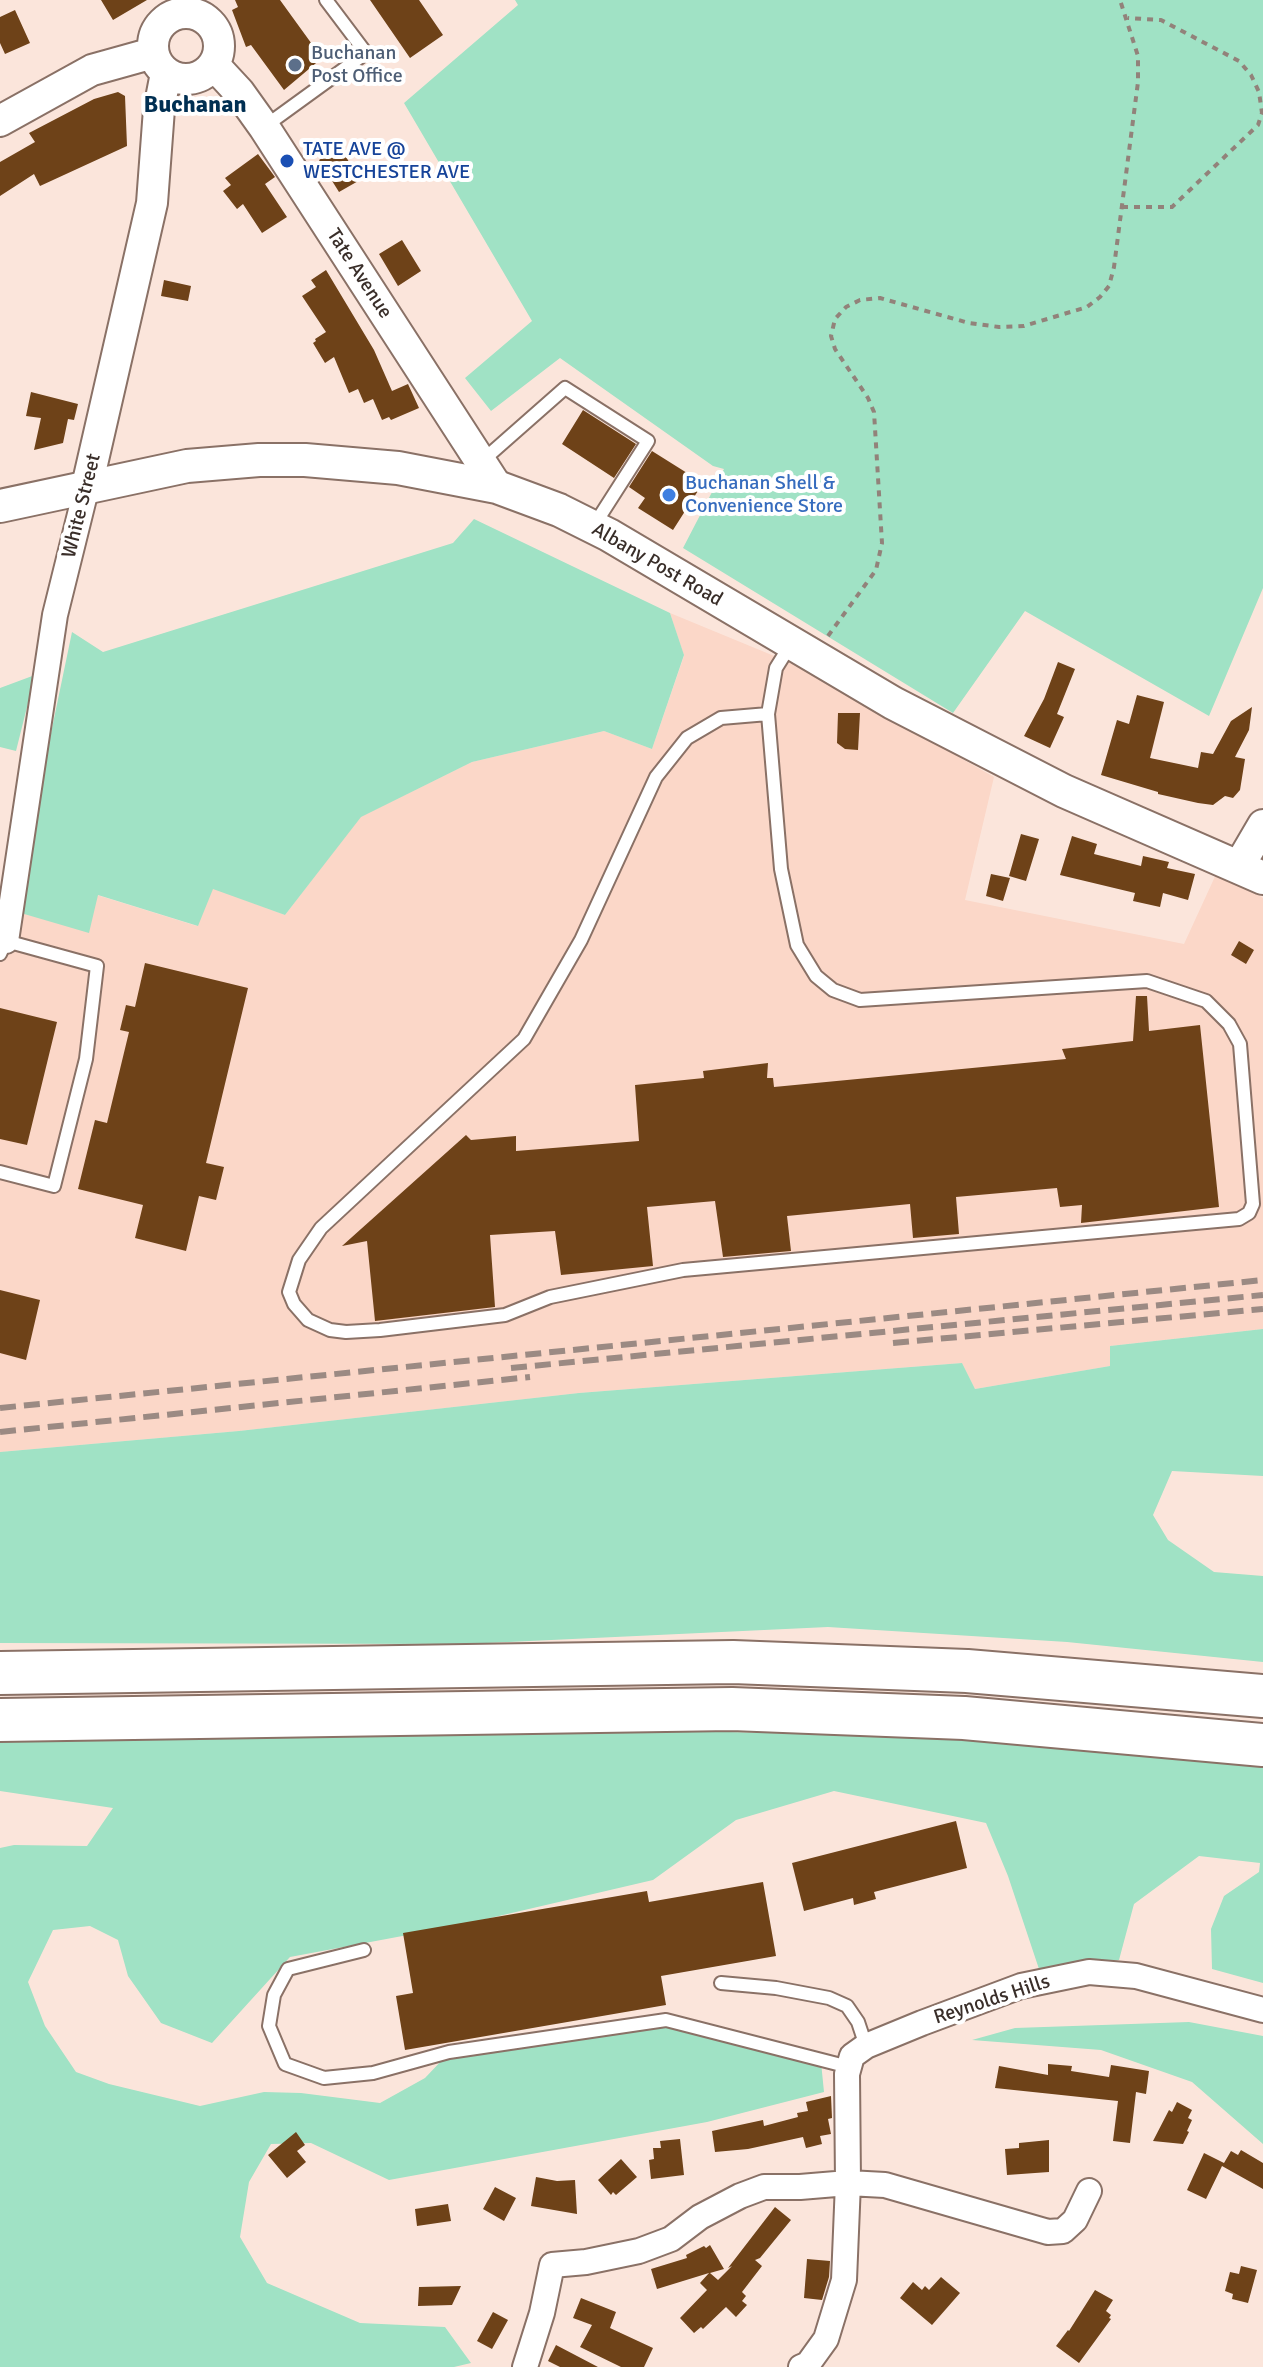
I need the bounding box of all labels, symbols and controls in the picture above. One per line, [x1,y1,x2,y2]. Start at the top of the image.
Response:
place label: Buchanan Post Office [311,42,403,89]
marker: Buchanan Post Office [286,56,304,74]
district label: Buchanan [143,92,247,120]
place label: TATE AVE @ WESTCHESTER AVE [303,138,470,185]
marker: TATE AVE @ WESTCHESTER AVE [278,152,296,170]
street label: Tate Avenue [321,225,397,323]
street label: White Street [57,451,107,561]
place label: Buchanan Shell & Convenience Store [685,472,843,519]
marker: Buchanan Shell & Convenience Store [660,486,678,504]
street label: Albany Post Road [587,518,727,612]
street label: Reynolds Hills [931,1970,1053,2030]

